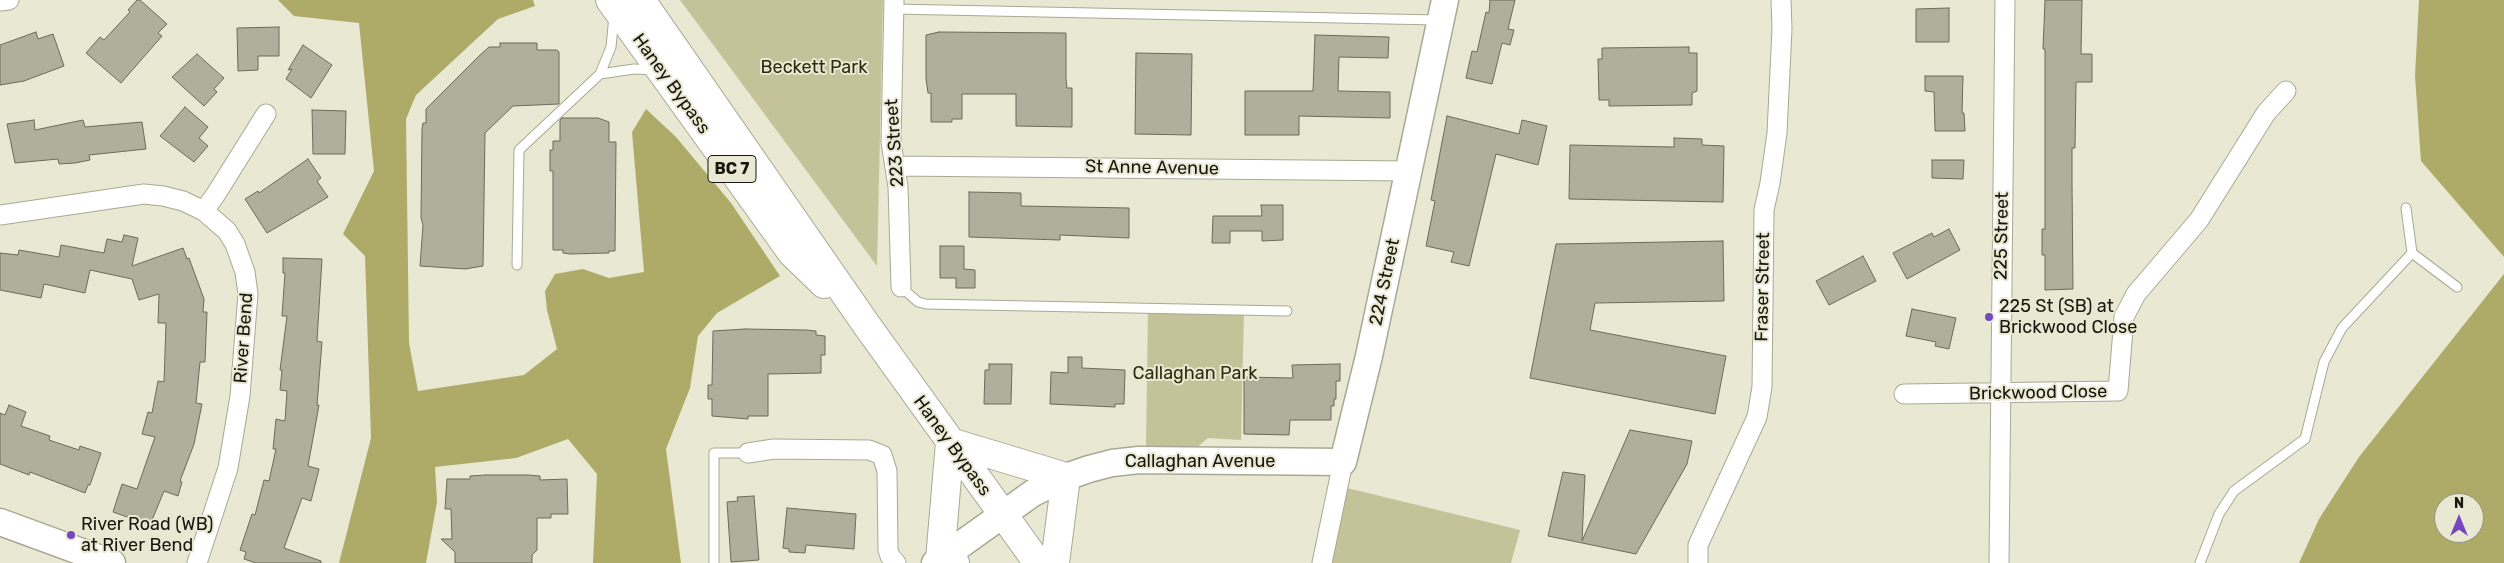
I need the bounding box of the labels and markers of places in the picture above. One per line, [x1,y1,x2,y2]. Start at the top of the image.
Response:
place label: 225 St (SB) at Brickwood Close [1999,296,2137,338]
marker: 225 St (SB) at Brickwood Close [1983,311,1995,323]
place label: River Road (WB) at River Bend [81,514,213,556]
marker: River Road (WB) at River Bend [65,529,77,541]

